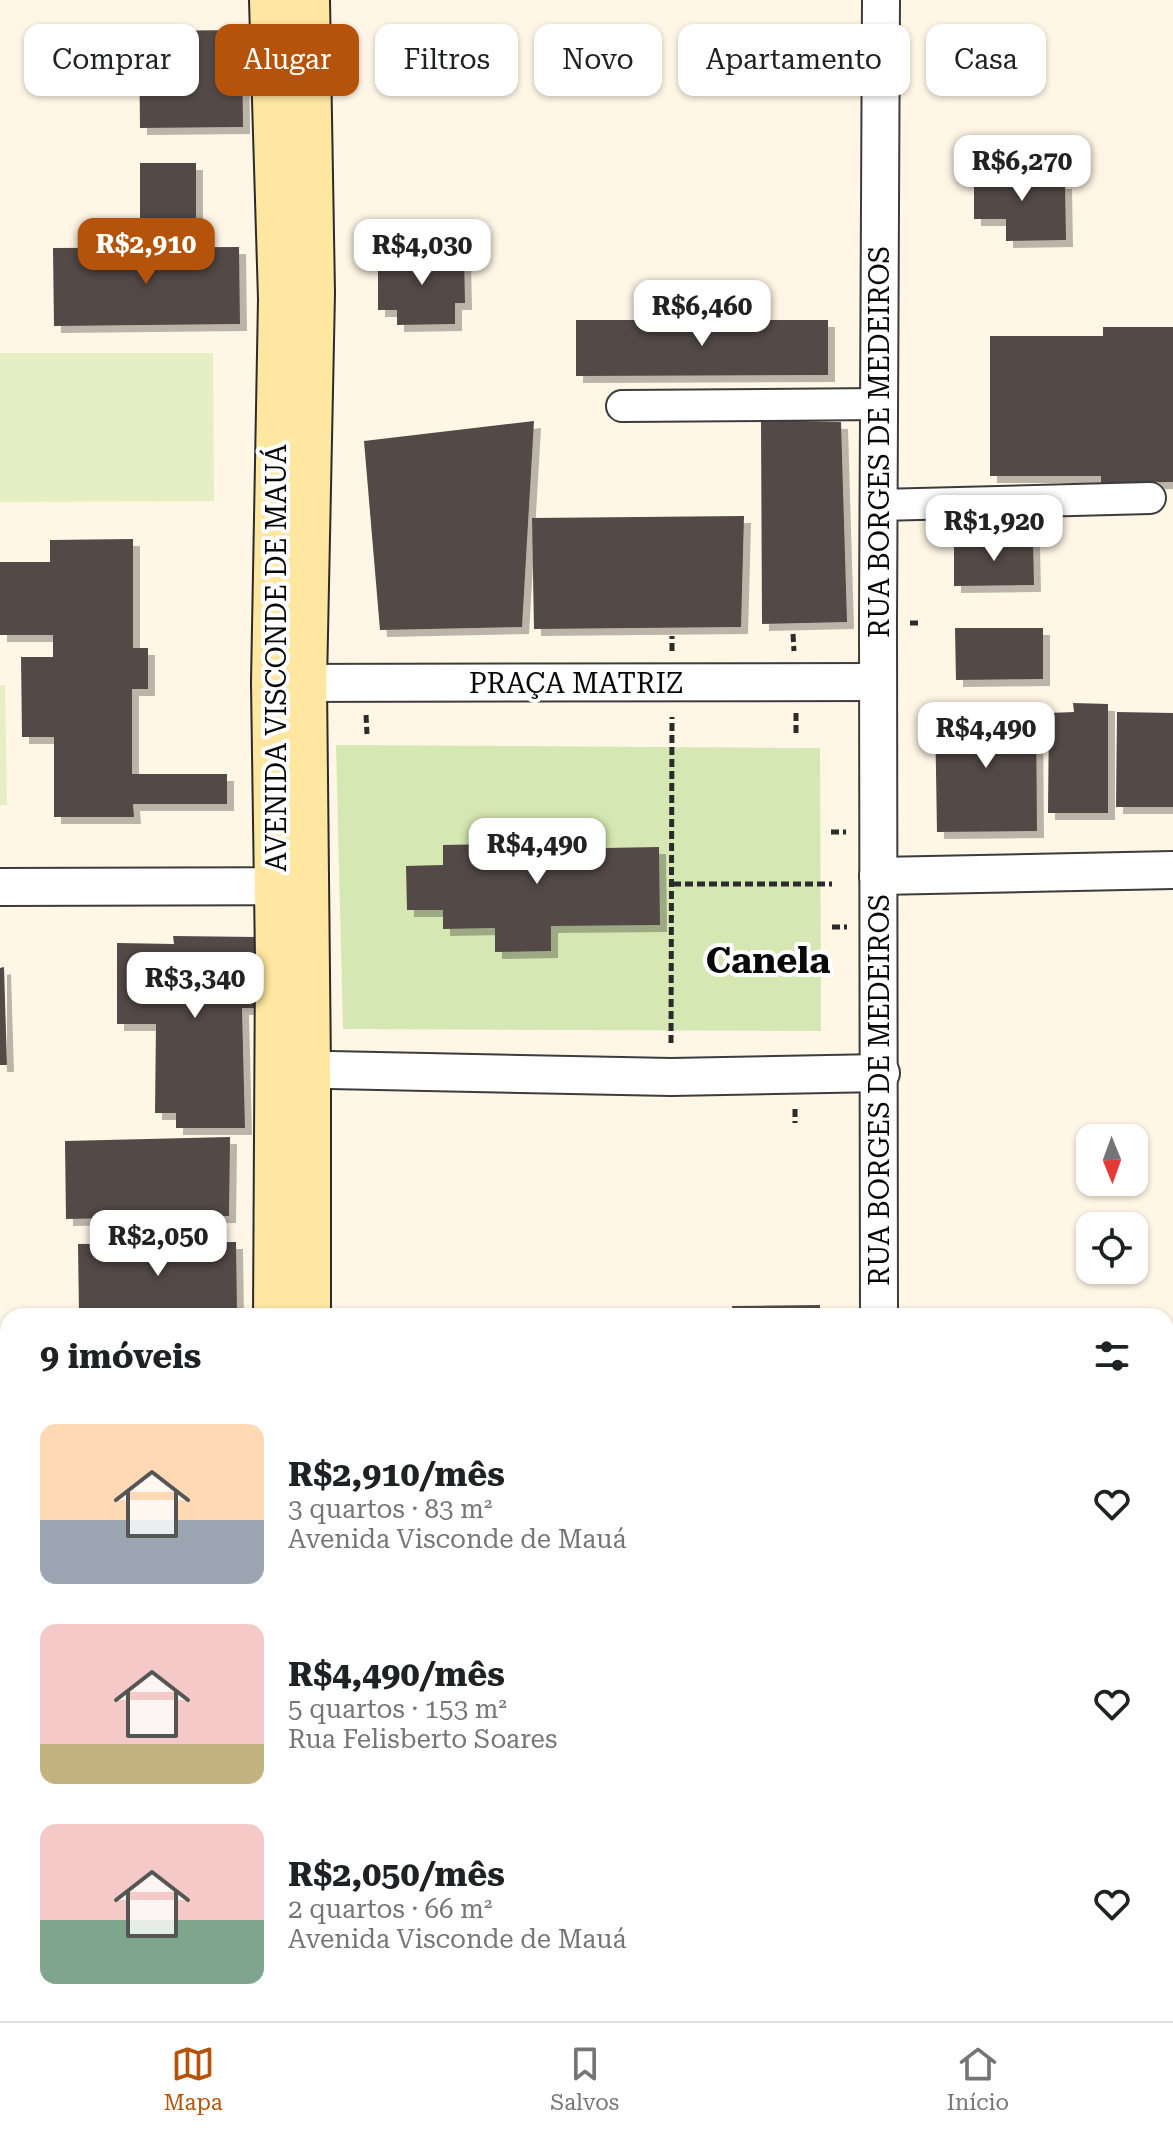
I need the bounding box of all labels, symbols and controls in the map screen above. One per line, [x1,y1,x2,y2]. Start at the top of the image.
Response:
chip: Comprar [24,24,199,96]
chip: Alugar [215,24,359,96]
chip: Filtros [375,24,518,96]
chip: Novo [534,24,662,96]
chip: Apartamento [678,24,910,96]
chip: Casa [926,24,1046,96]
pin: R$6,270 [948,135,1096,203]
text: R$6,270 [972,146,1072,176]
pin: R$2,910 [72,218,220,286]
pin: R$4,030 [348,219,496,287]
text: R$2,910 [96,229,196,259]
text: R$4,030 [372,230,472,260]
street label: RUA BORGES DE MEDEIROS [863,246,896,638]
pin: R$6,460 [628,280,776,348]
text: R$6,460 [652,291,752,321]
street label: AVENIDA VISCONDE DE MAUÁ [259,444,293,872]
pin: R$1,920 [920,495,1068,563]
text: R$1,920 [944,506,1044,536]
street label: PRAÇA MATRIZ [469,667,683,700]
pin: R$4,490 [912,702,1060,770]
text: R$4,490 [936,713,1036,743]
pin: R$4,490 [463,818,611,886]
text: R$4,490 [487,829,587,859]
street label: RUA BORGES DE MEDEIROS [863,894,896,1286]
district label: Canela [706,940,830,982]
pin: R$3,340 [121,952,269,1020]
text: R$3,340 [145,963,245,993]
north arrow [1076,1124,1148,1196]
map controls [1076,1124,1148,1284]
pin: R$2,050 [84,1210,232,1278]
button: locate [1076,1212,1148,1284]
text: R$2,050 [108,1221,208,1251]
icon: filters [1090,1334,1134,1378]
text: 9 imóveis [40,1336,201,1376]
text: R$2,910/mês [288,1454,505,1494]
icon: home [104,1456,200,1552]
icon: heart [1090,1482,1134,1526]
text: 3 quartos · 83 m² [288,1494,492,1524]
text: Avenida Visconde de Mauá [288,1524,627,1554]
text: R$4,490/mês [288,1654,505,1694]
icon: home [104,1656,200,1752]
icon: heart [1090,1682,1134,1726]
text: 5 quartos · 153 m² [288,1694,507,1724]
text: Rua Felisberto Soares [288,1724,557,1754]
text: R$2,050/mês [288,1854,505,1894]
icon: home [104,1856,200,1952]
icon: heart [1090,1882,1134,1926]
text: 2 quartos · 66 m² [288,1894,492,1924]
text: Avenida Visconde de Mauá [288,1924,627,1954]
tab: Mapa [164,2042,223,2115]
tab: Salvos [550,2042,619,2115]
tab: Início [947,2042,1009,2115]

